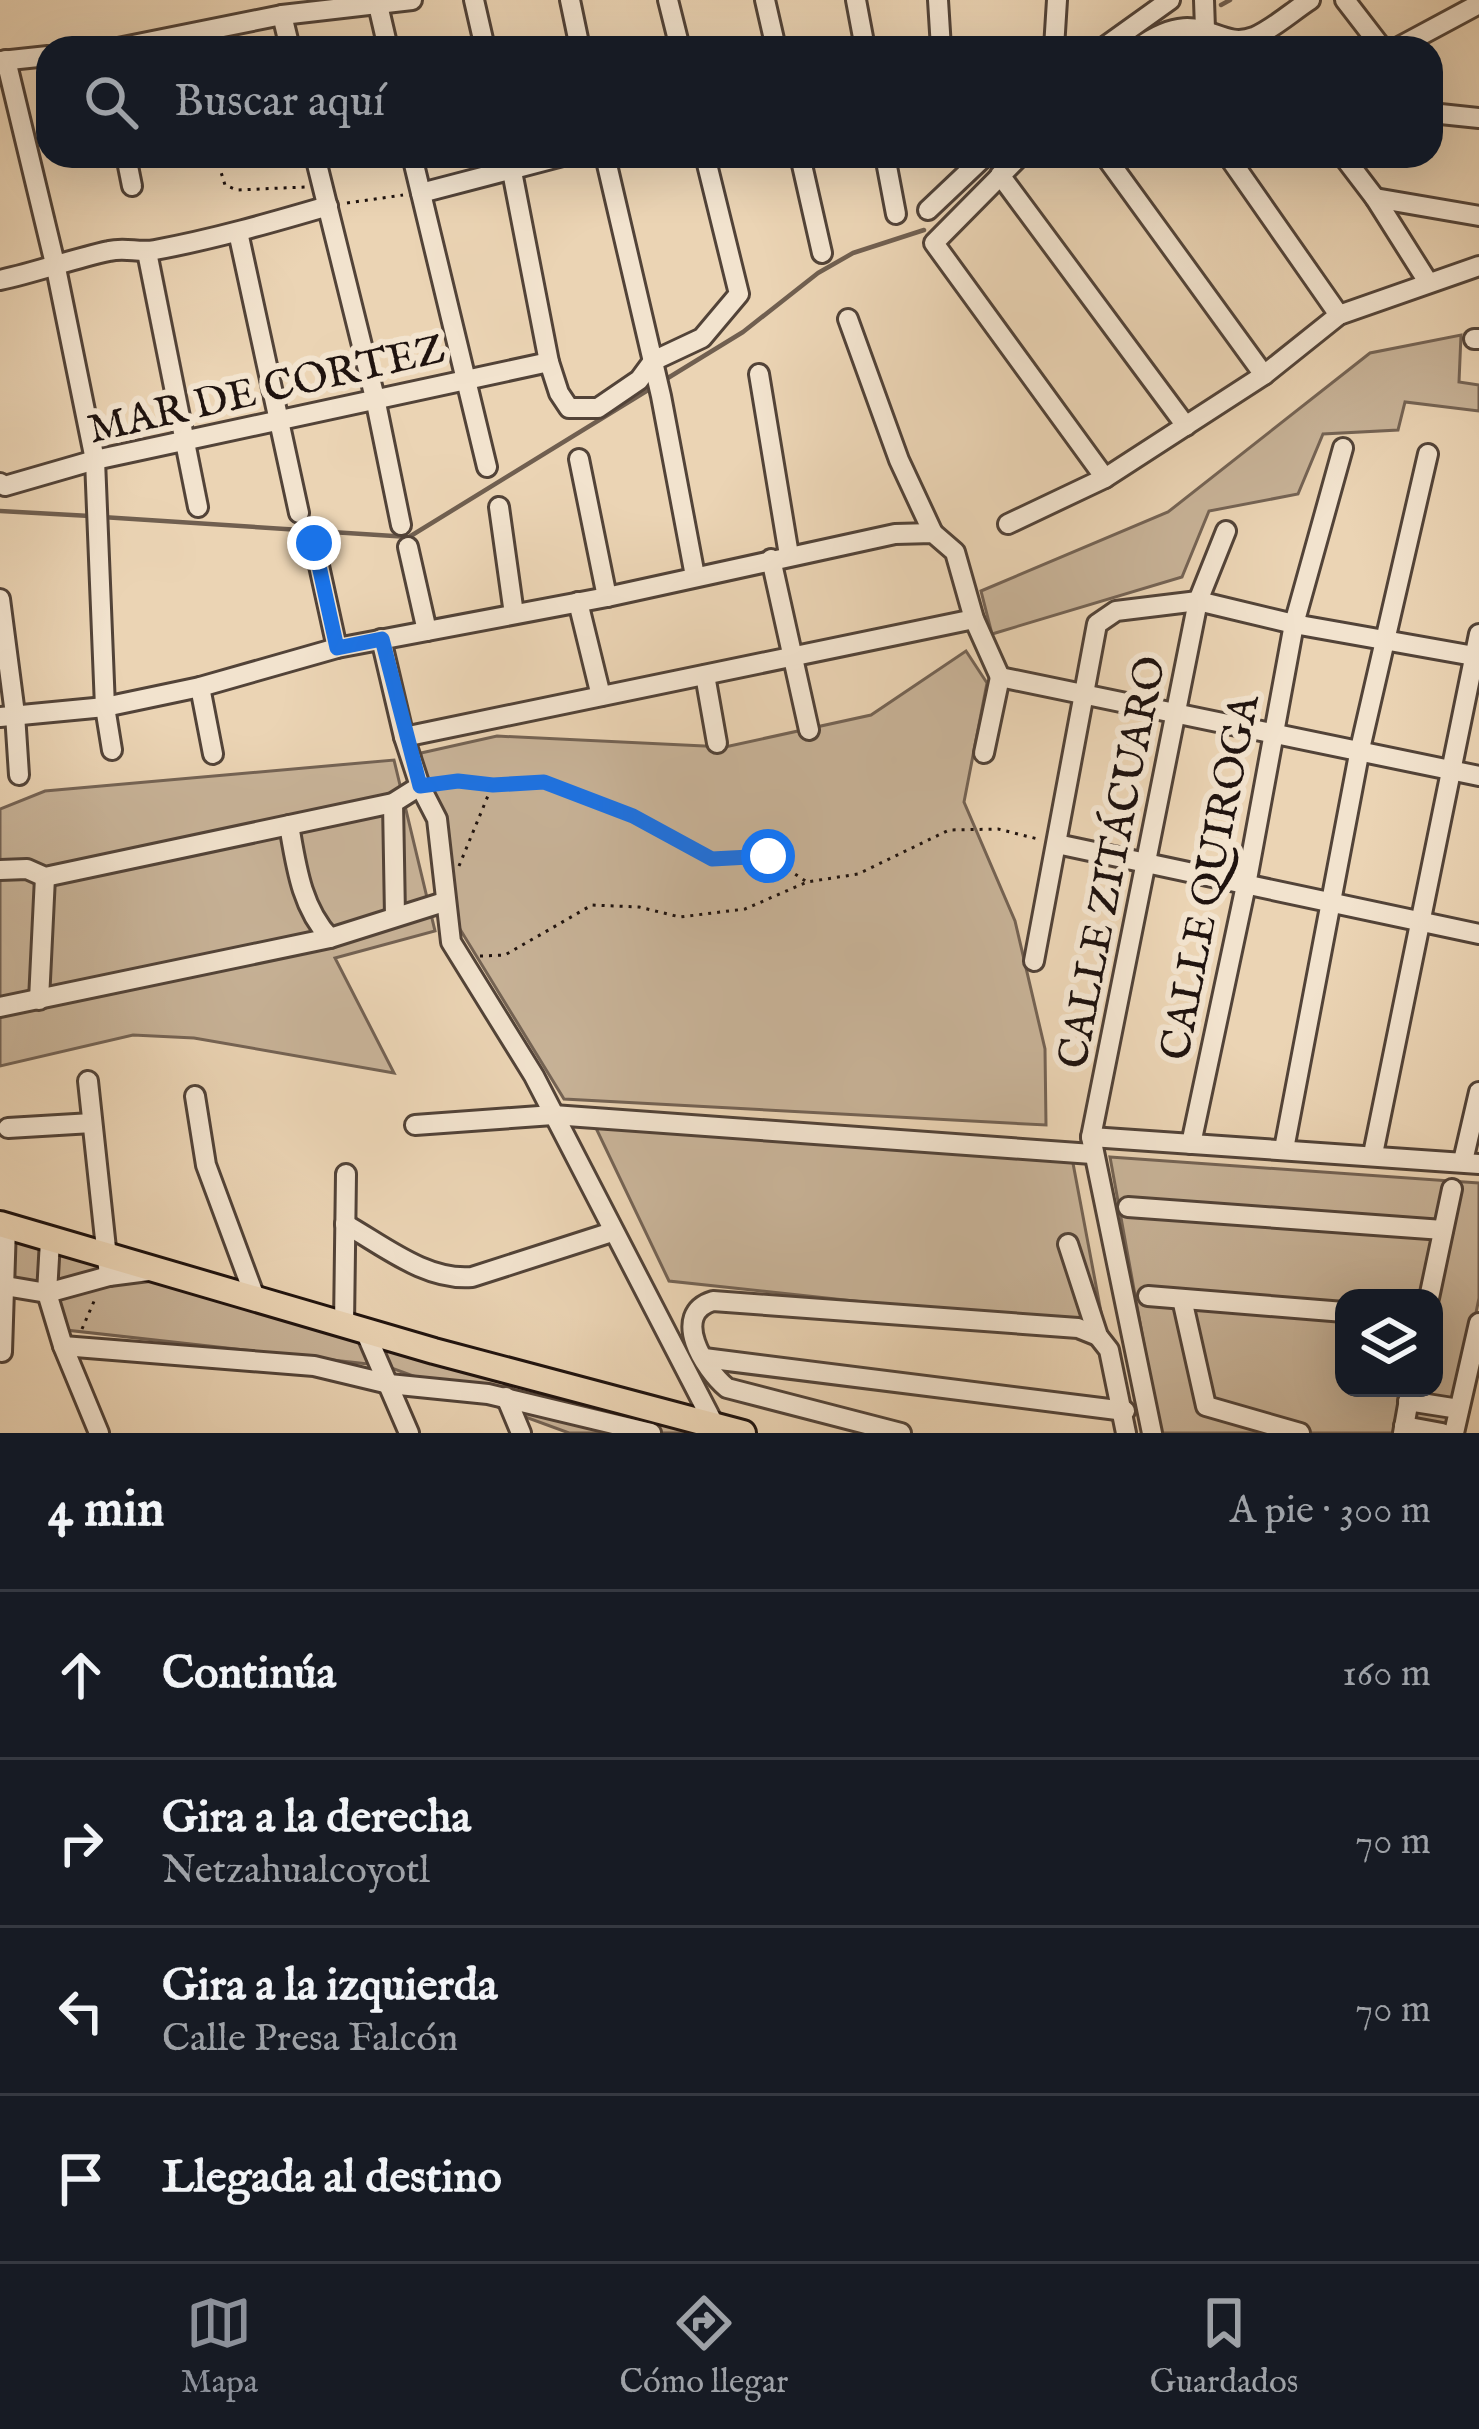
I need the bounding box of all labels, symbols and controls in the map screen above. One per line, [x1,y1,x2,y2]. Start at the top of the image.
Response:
search box [36,36,1443,168]
icon: search [78,69,144,135]
text: Buscar aquí [174,74,385,131]
street label: MAR DE CORTEZ [83,324,451,457]
route end [287,516,341,570]
street label: CALLE ZITÁCUARO [1046,652,1179,1073]
street label: CALLE QUIROGA [1150,689,1273,1065]
route start [741,829,795,883]
map controls [1335,1289,1443,1397]
button: layers [1335,1289,1443,1397]
text: 4 min [48,1479,164,1544]
text: A pie · 300 m [1230,1487,1431,1536]
icon: ahead [48,1642,114,1708]
text: Continúa [162,1646,336,1703]
text: 160 m [1342,1650,1431,1699]
text: Gira a la derecha [162,1790,471,1847]
icon: right [48,1810,114,1876]
text: 70 m [1355,1818,1431,1867]
text: Netzahualcoyotl [162,1847,430,1896]
text: Gira a la izquierda [162,1958,497,2015]
icon: left [48,1978,114,2044]
text: 70 m [1355,1986,1431,2035]
text: Calle Presa Falcón [162,2015,458,2064]
icon: arrive [48,2146,114,2212]
text: Llegada al destino [162,2150,502,2207]
tab: Mapa [181,2290,258,2404]
tab: Cómo llegar [619,2290,788,2404]
tab: Guardados [1150,2290,1298,2404]

